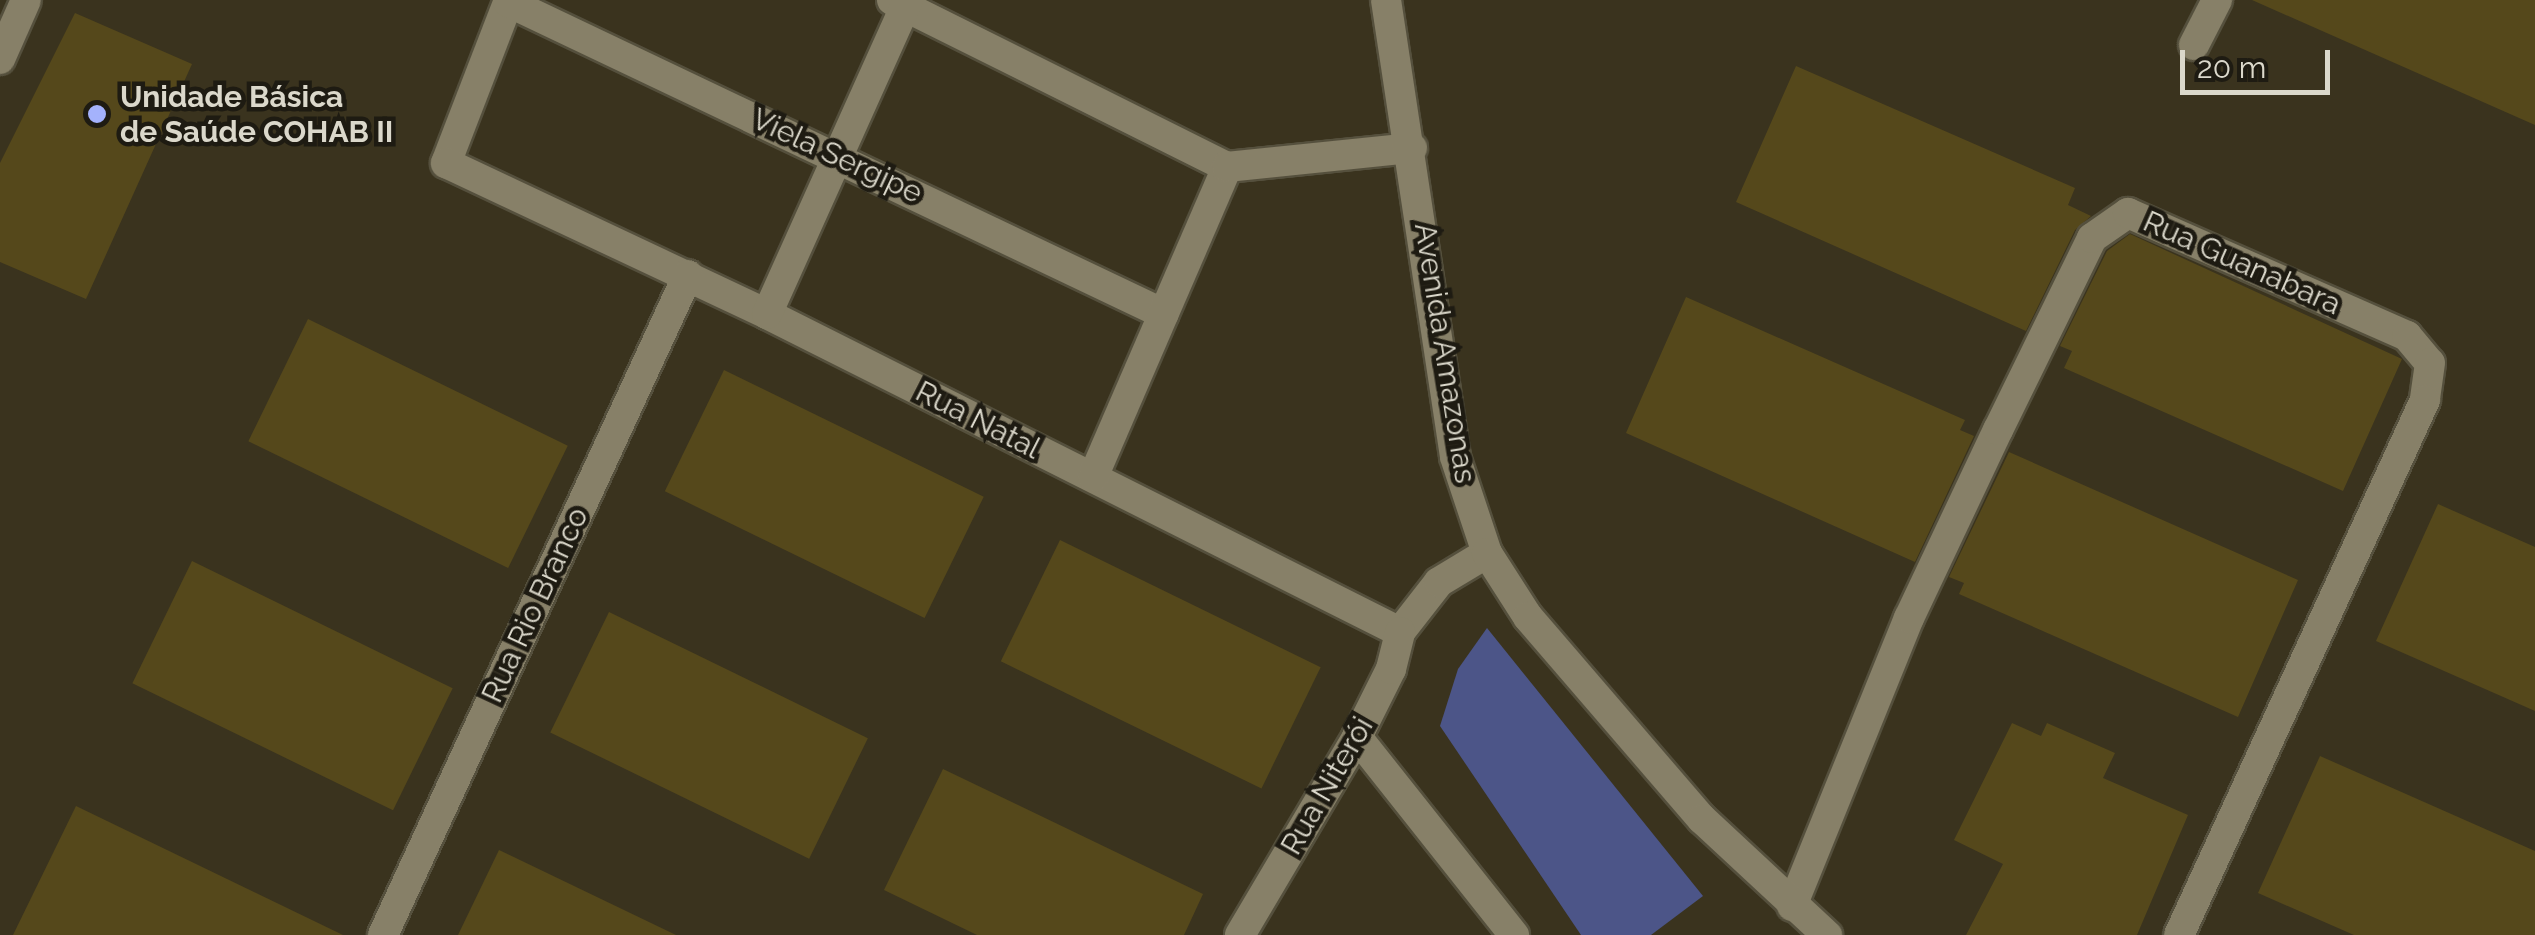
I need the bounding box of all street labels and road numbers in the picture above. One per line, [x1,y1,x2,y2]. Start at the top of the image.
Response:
street label: Viela Sergipe [746,101,928,211]
street label: Rua Guanabara [2138,203,2346,323]
street label: Avenida Amazonas [1407,220,1483,486]
street label: Rua Natal [910,373,1046,467]
street label: Rua Rio Branco [474,502,596,708]
street label: Rua Niterói [1273,711,1381,861]

